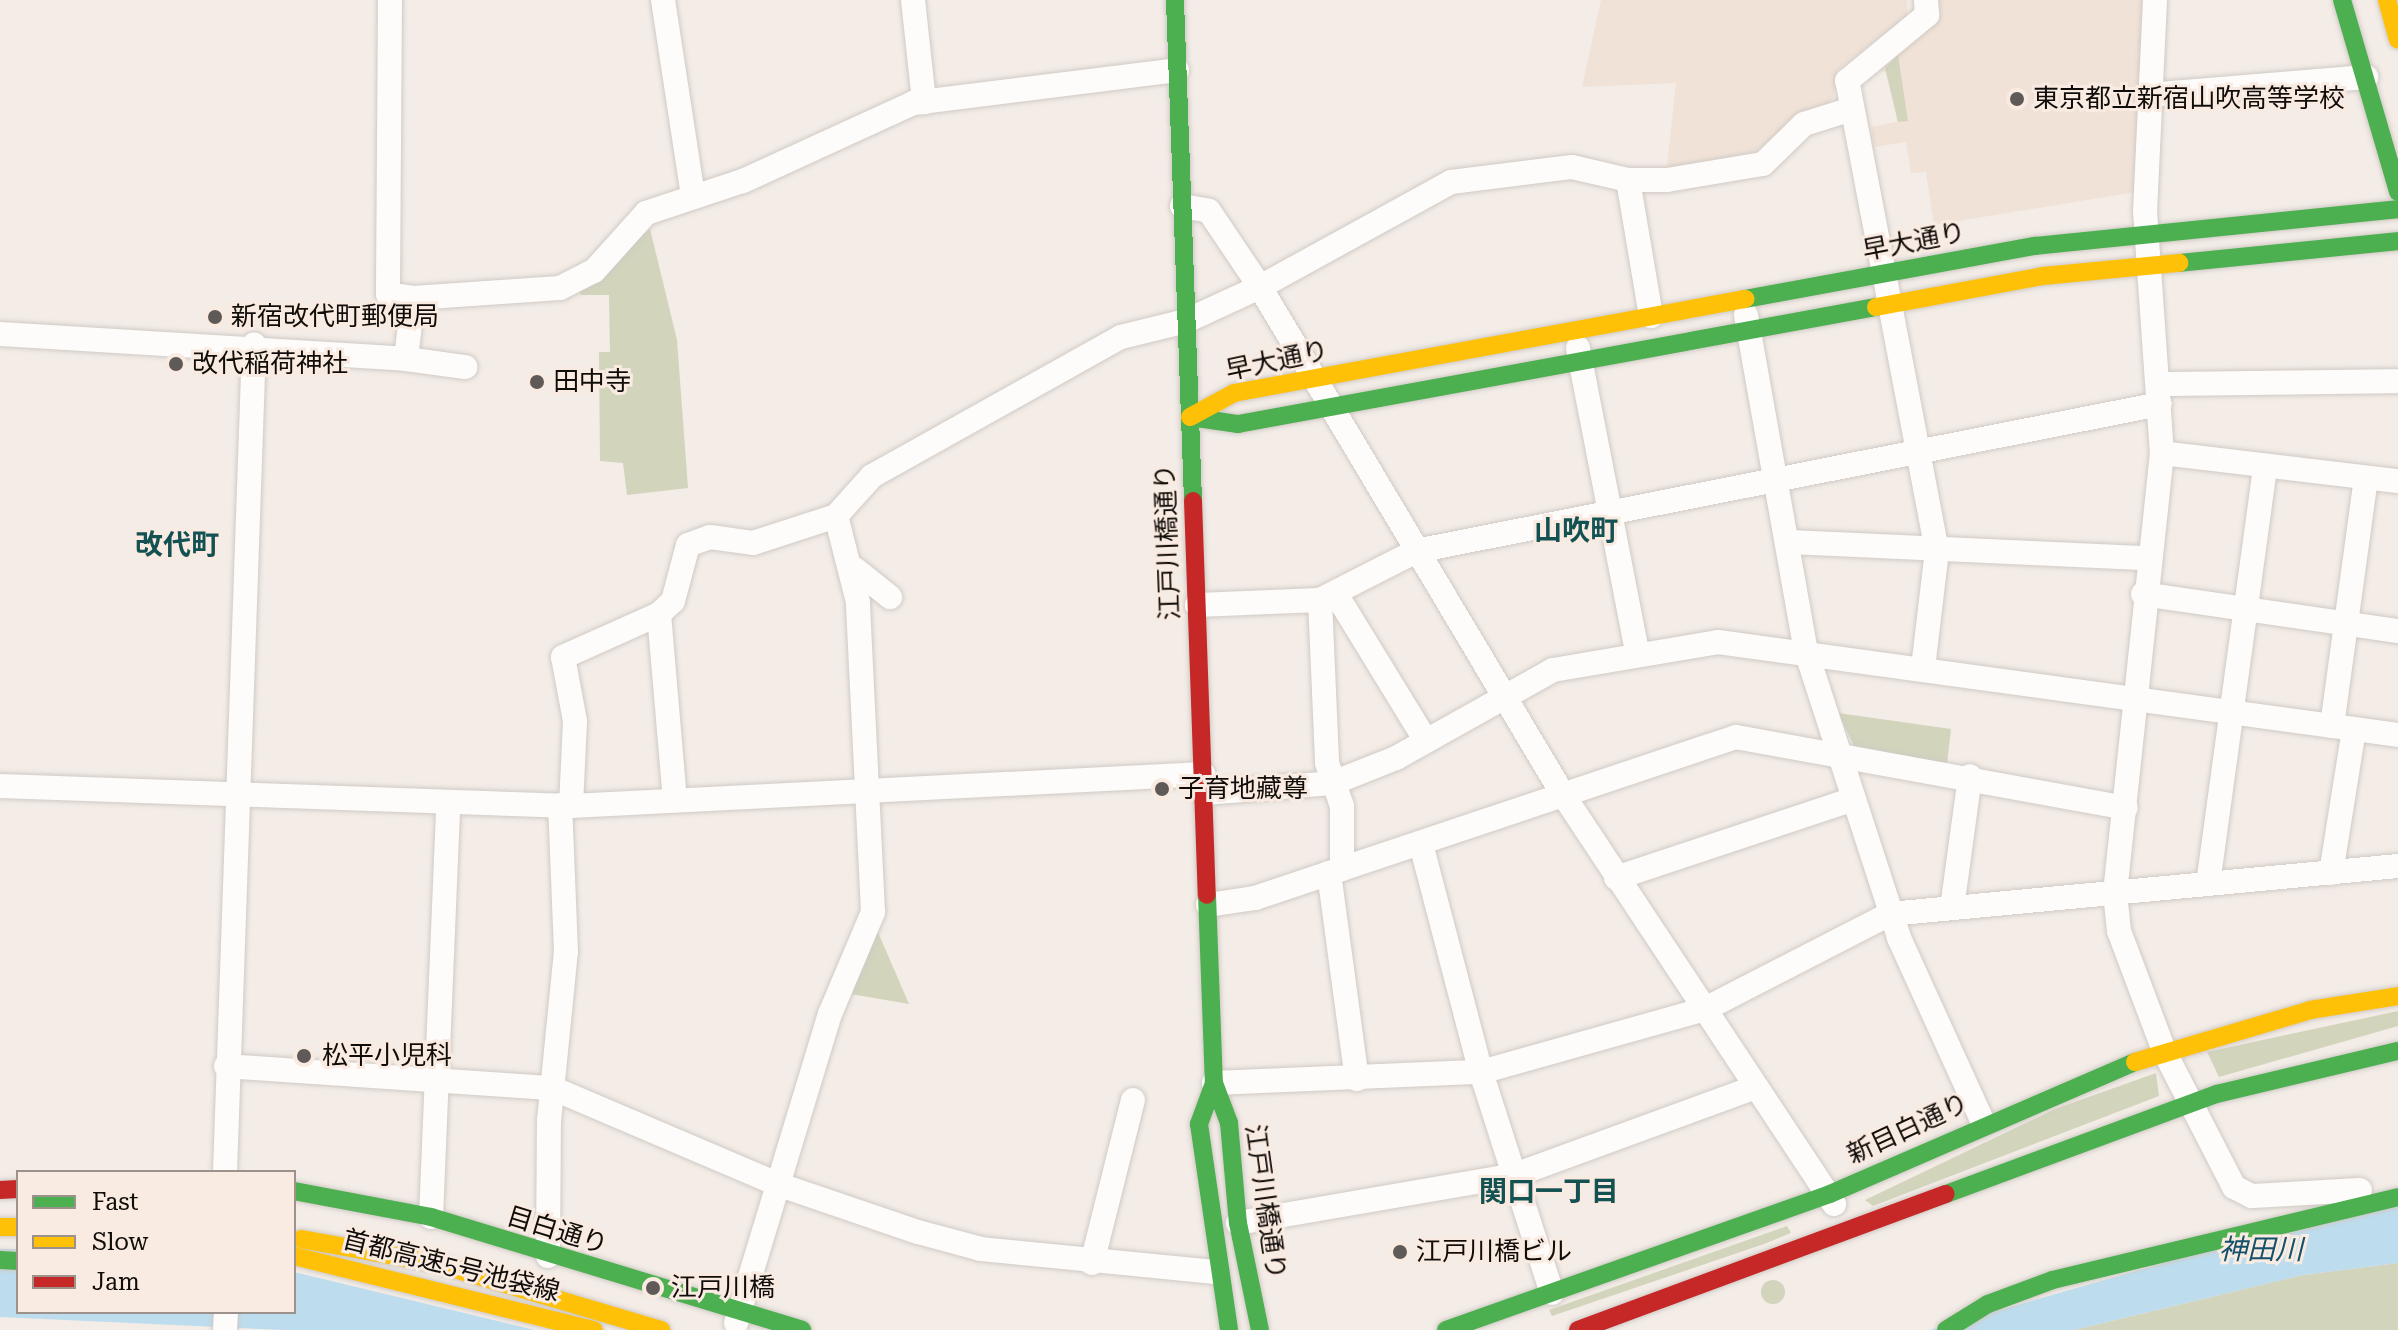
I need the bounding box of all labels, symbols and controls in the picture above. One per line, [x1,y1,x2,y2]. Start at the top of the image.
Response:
place label: 東京都立新宿山吹高等学校 [2033,83,2345,115]
marker: 東京都立新宿山吹高等学校 [2008,90,2026,108]
street label: 早大通り [1860,217,1968,267]
place label: 新宿改代町郵便局 [231,301,439,333]
marker: 新宿改代町郵便局 [206,308,224,326]
street label: 早大通り [1223,335,1331,387]
place label: 改代稲荷神社 [192,348,348,380]
marker: 改代稲荷神社 [167,355,185,373]
place label: 田中寺 [553,366,631,398]
marker: 田中寺 [528,373,546,391]
street label: 江戸川橋通り [1150,464,1186,620]
district label: 山吹町 [1534,514,1618,548]
district label: 改代町 [135,528,219,562]
place label: 子育地藏尊 [1178,773,1308,805]
marker: 子育地藏尊 [1153,780,1171,798]
place label: 松平小児科 [322,1040,452,1072]
marker: 松平小児科 [293,1045,315,1067]
street label: 新目白通り [1842,1087,1974,1171]
street label: 江戸川橋通り [1239,1123,1291,1281]
legend [16,1170,296,1314]
district label: 関口一丁目 [1479,1175,1619,1209]
text: Fast [92,1188,139,1216]
street label: 目白通り [503,1201,611,1261]
street label: 首都高速5号池袋線 [339,1224,563,1308]
text: Slow [92,1228,148,1256]
water label: 神田川 [2219,1233,2303,1267]
place label: 江戸川橋ビル [1416,1236,1572,1268]
marker: 江戸川橋ビル [1391,1243,1409,1261]
text: Jam [92,1268,140,1296]
place label: 江戸川橋 [671,1272,775,1304]
marker: 江戸川橋 [642,1277,664,1299]

